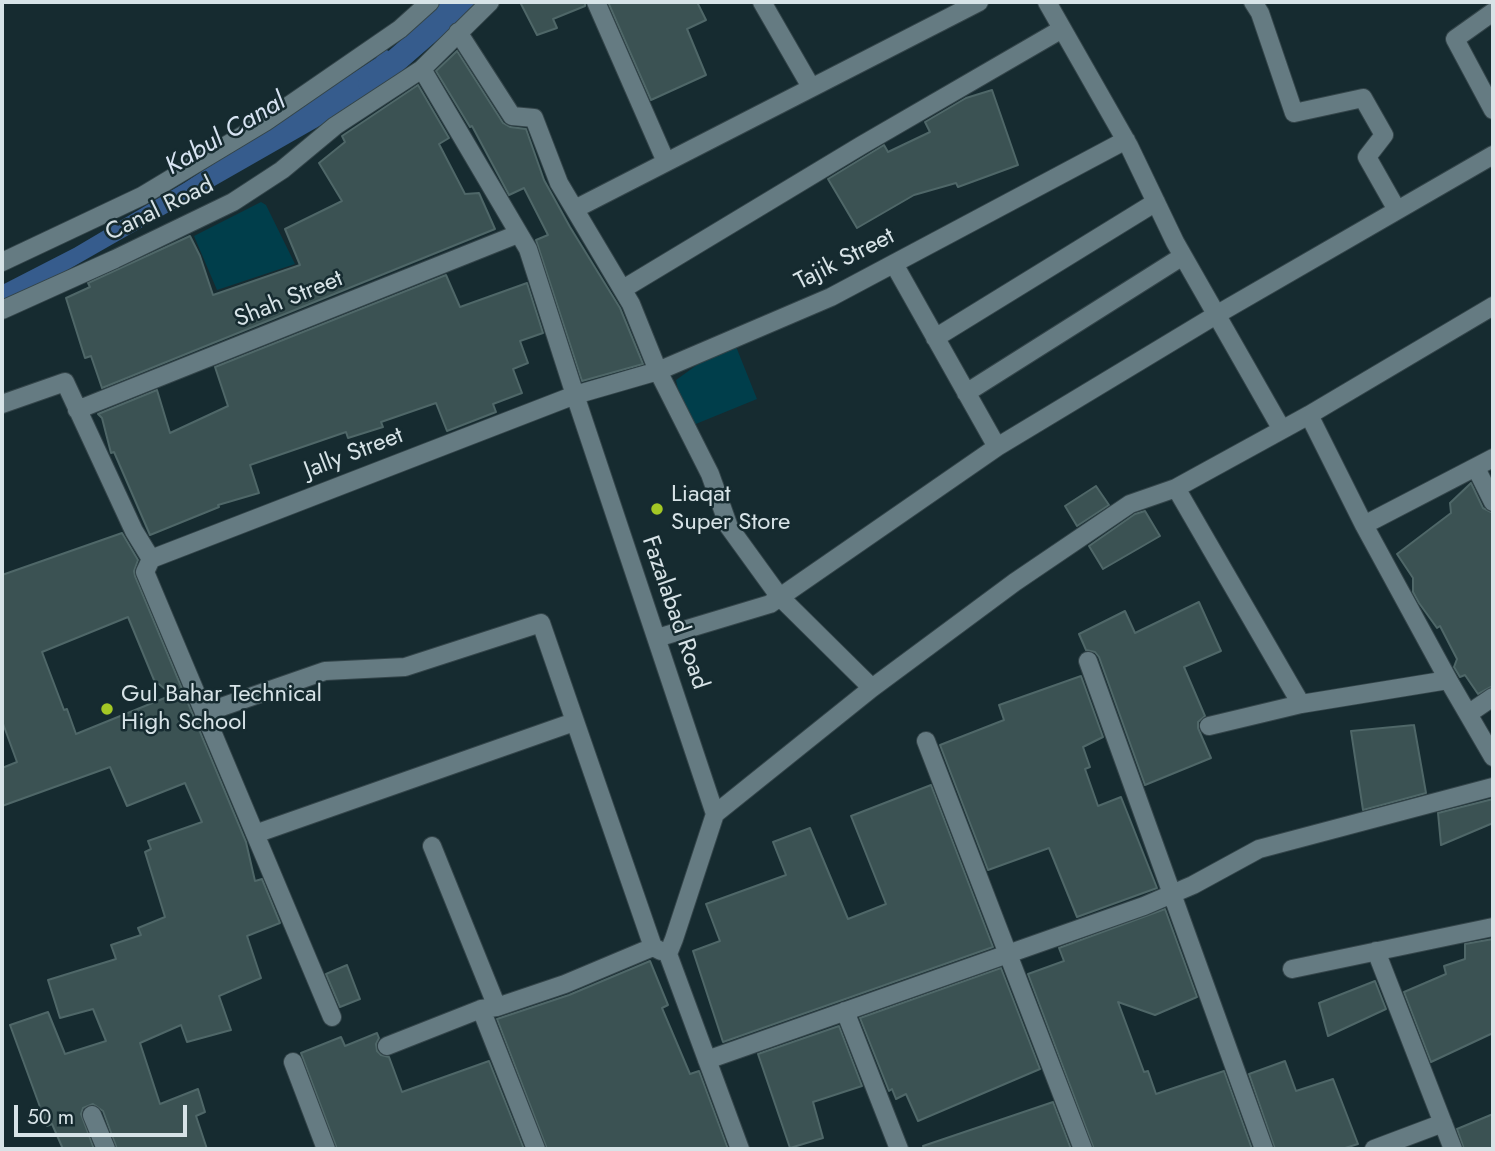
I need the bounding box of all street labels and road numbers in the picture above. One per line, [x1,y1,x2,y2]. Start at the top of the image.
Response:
street label: Canal Road [101,171,219,249]
street label: Tajik Street [791,223,899,297]
street label: Shah Street [231,265,347,335]
street label: Jally Street [301,422,407,486]
street label: Fazalabad Road [634,533,714,693]

